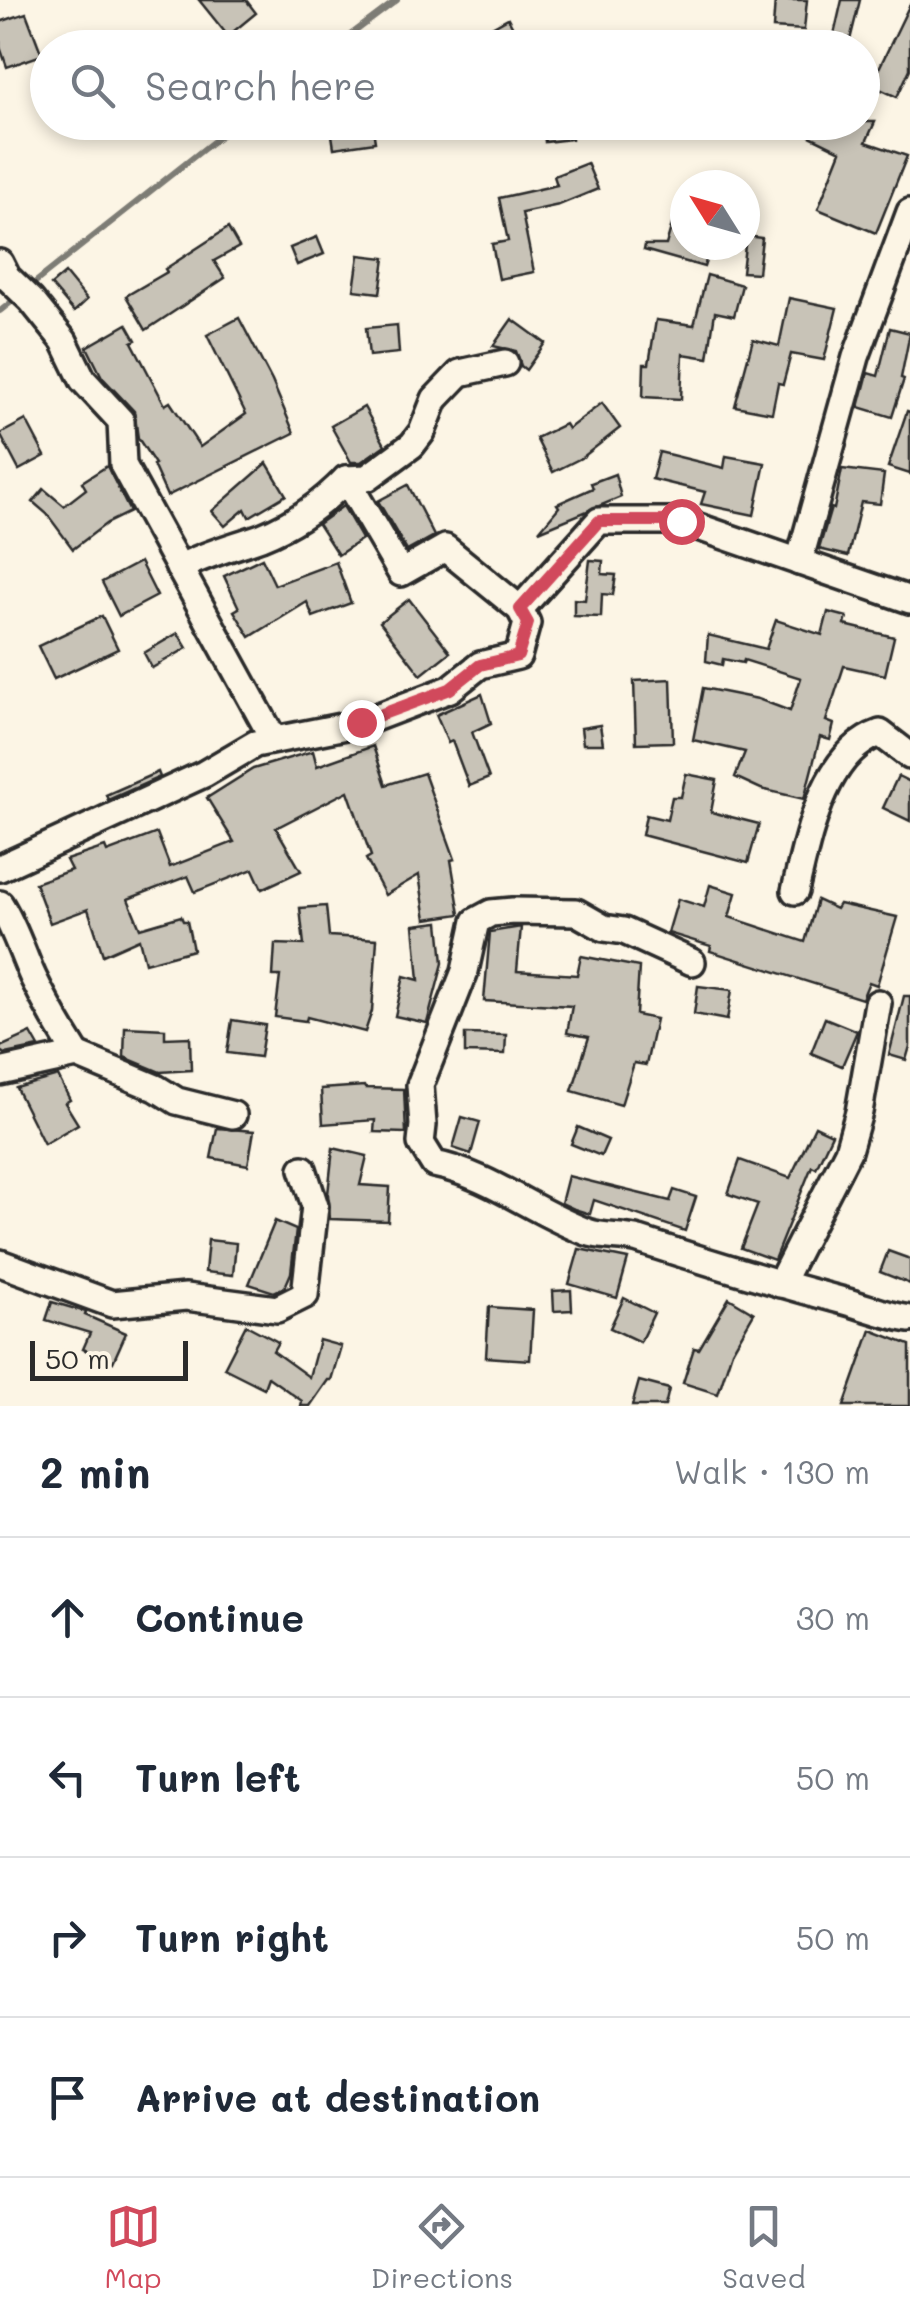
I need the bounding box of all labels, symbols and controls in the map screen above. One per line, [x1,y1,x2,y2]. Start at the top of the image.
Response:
search box [30,30,880,140]
icon: search [65,58,120,113]
text: Search here [145,60,376,110]
north arrow [670,170,760,260]
route start [659,499,705,545]
route end [339,700,385,746]
scale bar [30,1336,188,1380]
text: 50 m [45,1340,110,1376]
text: 2 min [40,1444,150,1499]
text: Walk · 130 m [674,1450,870,1492]
icon: ahead [40,1590,95,1645]
text: Continue [135,1592,304,1642]
text: 30 m [796,1596,870,1638]
icon: left [40,1750,95,1805]
text: Turn left [135,1752,301,1802]
text: 50 m [796,1756,870,1798]
icon: right [40,1910,95,1965]
text: Turn right [135,1912,329,1962]
text: 50 m [796,1916,870,1958]
icon: arrive [40,2070,95,2125]
text: Arrive at destination [135,2072,540,2122]
tab: Map [105,2199,162,2295]
tab: Directions [371,2199,513,2295]
tab: Saved [722,2199,805,2295]

